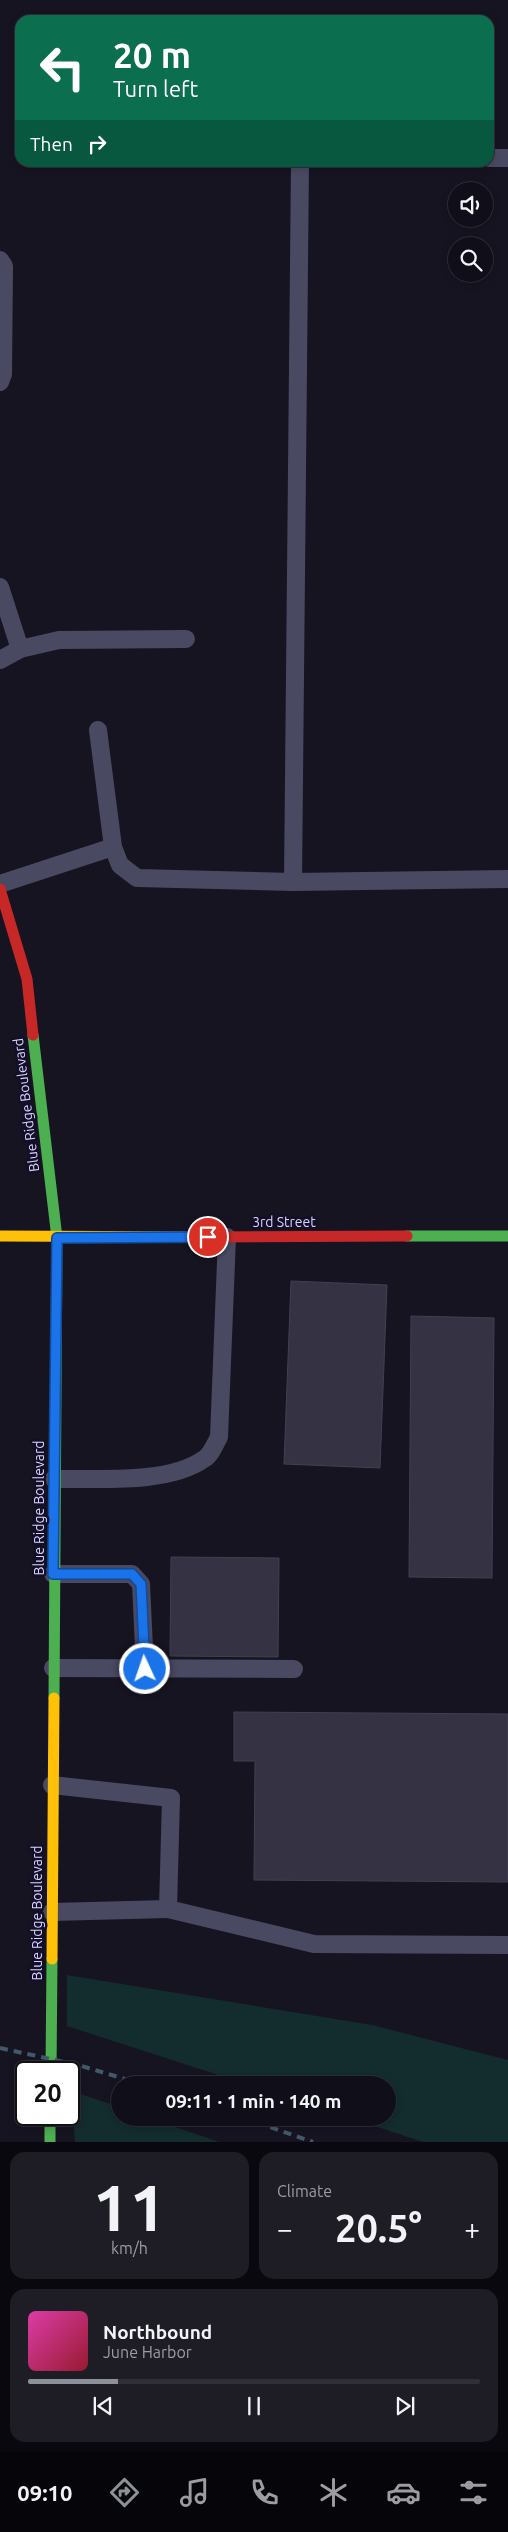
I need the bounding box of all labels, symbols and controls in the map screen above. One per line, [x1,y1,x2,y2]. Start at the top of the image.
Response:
icon: left [30,35,95,100]
text: 20 m [113,35,191,75]
text: Turn left [113,76,198,101]
icon: right [83,130,111,158]
text: Then [30,133,73,155]
map controls [448,182,493,282]
button: sound [448,182,493,227]
button: search [448,237,493,282]
street label: Blue Ridge Boulevard [10,1037,42,1173]
street label: 3rd Street [252,1214,316,1230]
pin [187,1216,229,1258]
icon: arrive [194,1223,222,1251]
street label: Blue Ridge Boulevard [31,1441,47,1575]
position arrow [118,1642,170,1694]
street label: Blue Ridge Boulevard [29,1846,45,1980]
speed limit sign: 20 [15,2061,80,2126]
text: 09:11 · 1 min · 140 m [166,2090,341,2112]
text: 11 [93,2170,166,2243]
text: Climate [277,2182,332,2200]
text: 20.5° [335,2207,422,2249]
text: − [277,2213,293,2244]
text: + [464,2213,480,2244]
text: km/h [111,2239,148,2257]
text: Northbound [103,2321,212,2343]
text: June Harbor [103,2343,192,2361]
icon: previous [89,2392,117,2420]
icon: pause [240,2392,268,2420]
icon: next [391,2392,419,2420]
icon: directions [107,2475,142,2510]
icon: music [177,2475,212,2510]
icon: phone [247,2475,282,2510]
icon: climate [316,2475,351,2510]
icon: car [386,2475,421,2510]
icon: filters [456,2475,491,2510]
text: 09:10 [17,2480,72,2505]

